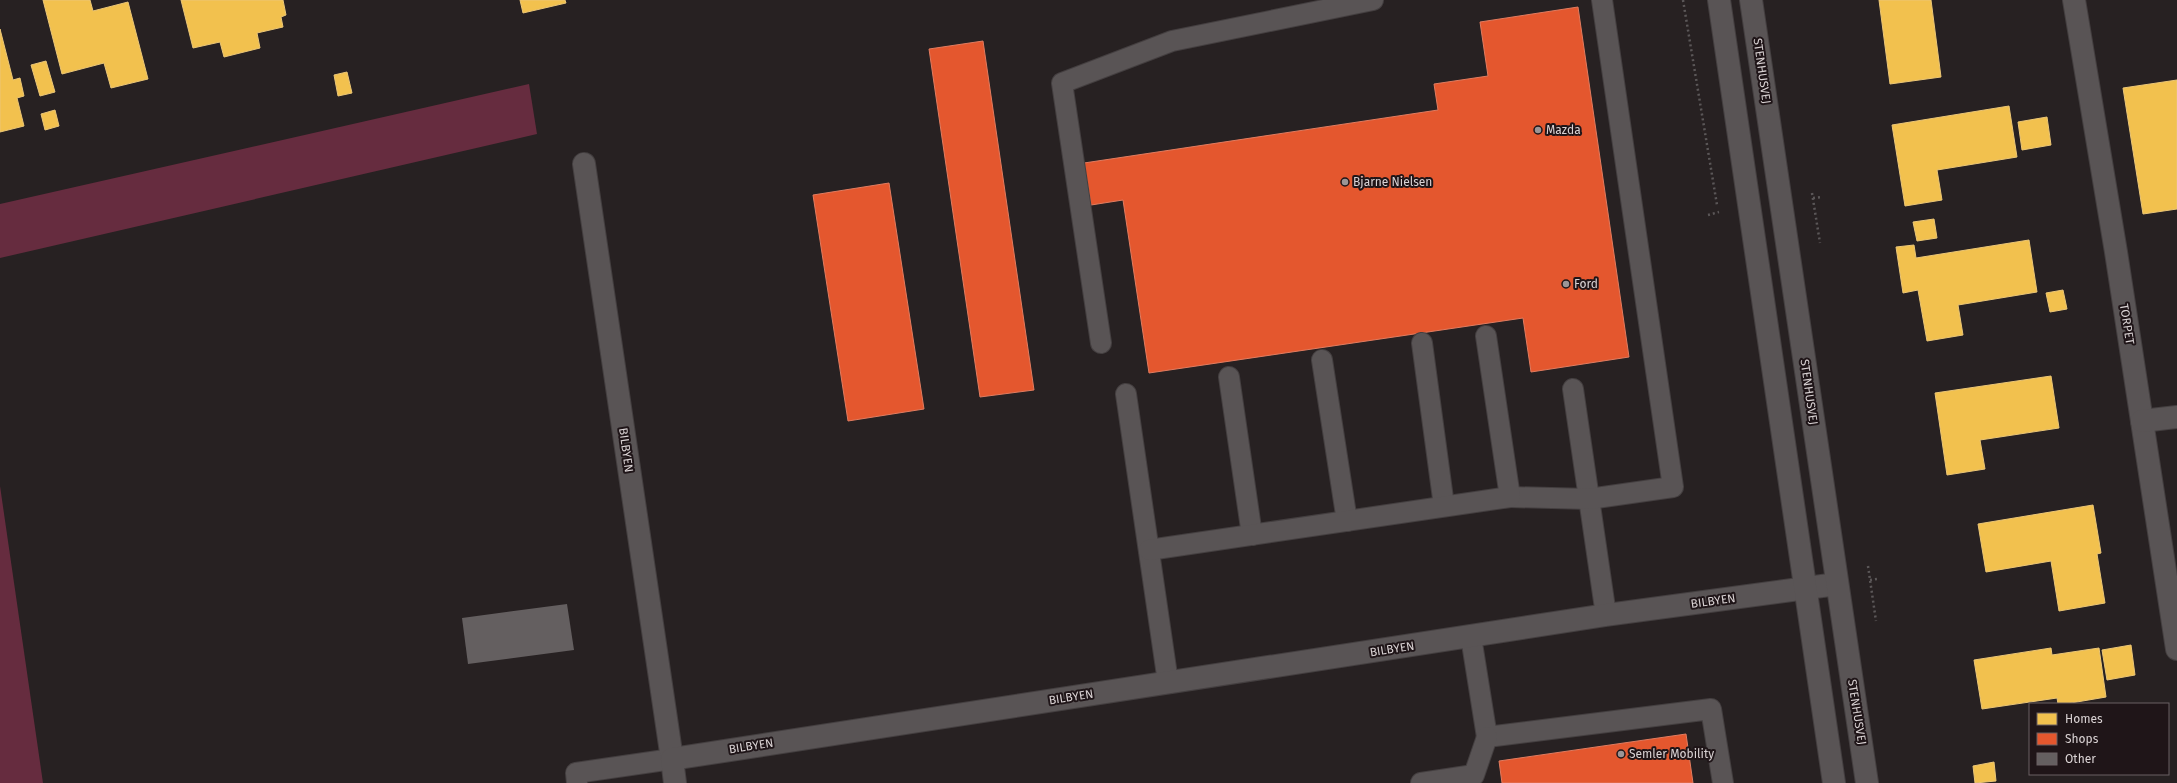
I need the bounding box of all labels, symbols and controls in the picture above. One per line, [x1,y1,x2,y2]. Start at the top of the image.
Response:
street label: STENHUSVEJ [1750,37,1774,105]
place label: Mazda [1546,123,1581,137]
marker: Mazda [1533,125,1543,135]
place label: Bjarne Nielsen [1353,175,1432,189]
marker: Bjarne Nielsen [1340,177,1350,187]
place label: Ford [1574,277,1598,291]
marker: Ford [1561,279,1571,289]
street label: TORPET [2117,303,2137,346]
street label: STENHUSVEJ [1797,358,1821,426]
street label: BILBYEN [616,427,636,473]
street label: BILBYEN [1690,591,1736,611]
street label: BILBYEN [1369,639,1415,659]
street label: STENHUSVEJ [1845,678,1869,746]
street label: BILBYEN [1048,687,1094,707]
legend [2029,703,2169,775]
text: Homes [2065,712,2103,726]
text: Shops [2065,732,2099,746]
street label: BILBYEN [728,736,774,756]
place label: Semler Mobility [1629,747,1714,761]
marker: Semler Mobility [1616,749,1626,759]
text: Other [2065,752,2096,766]

